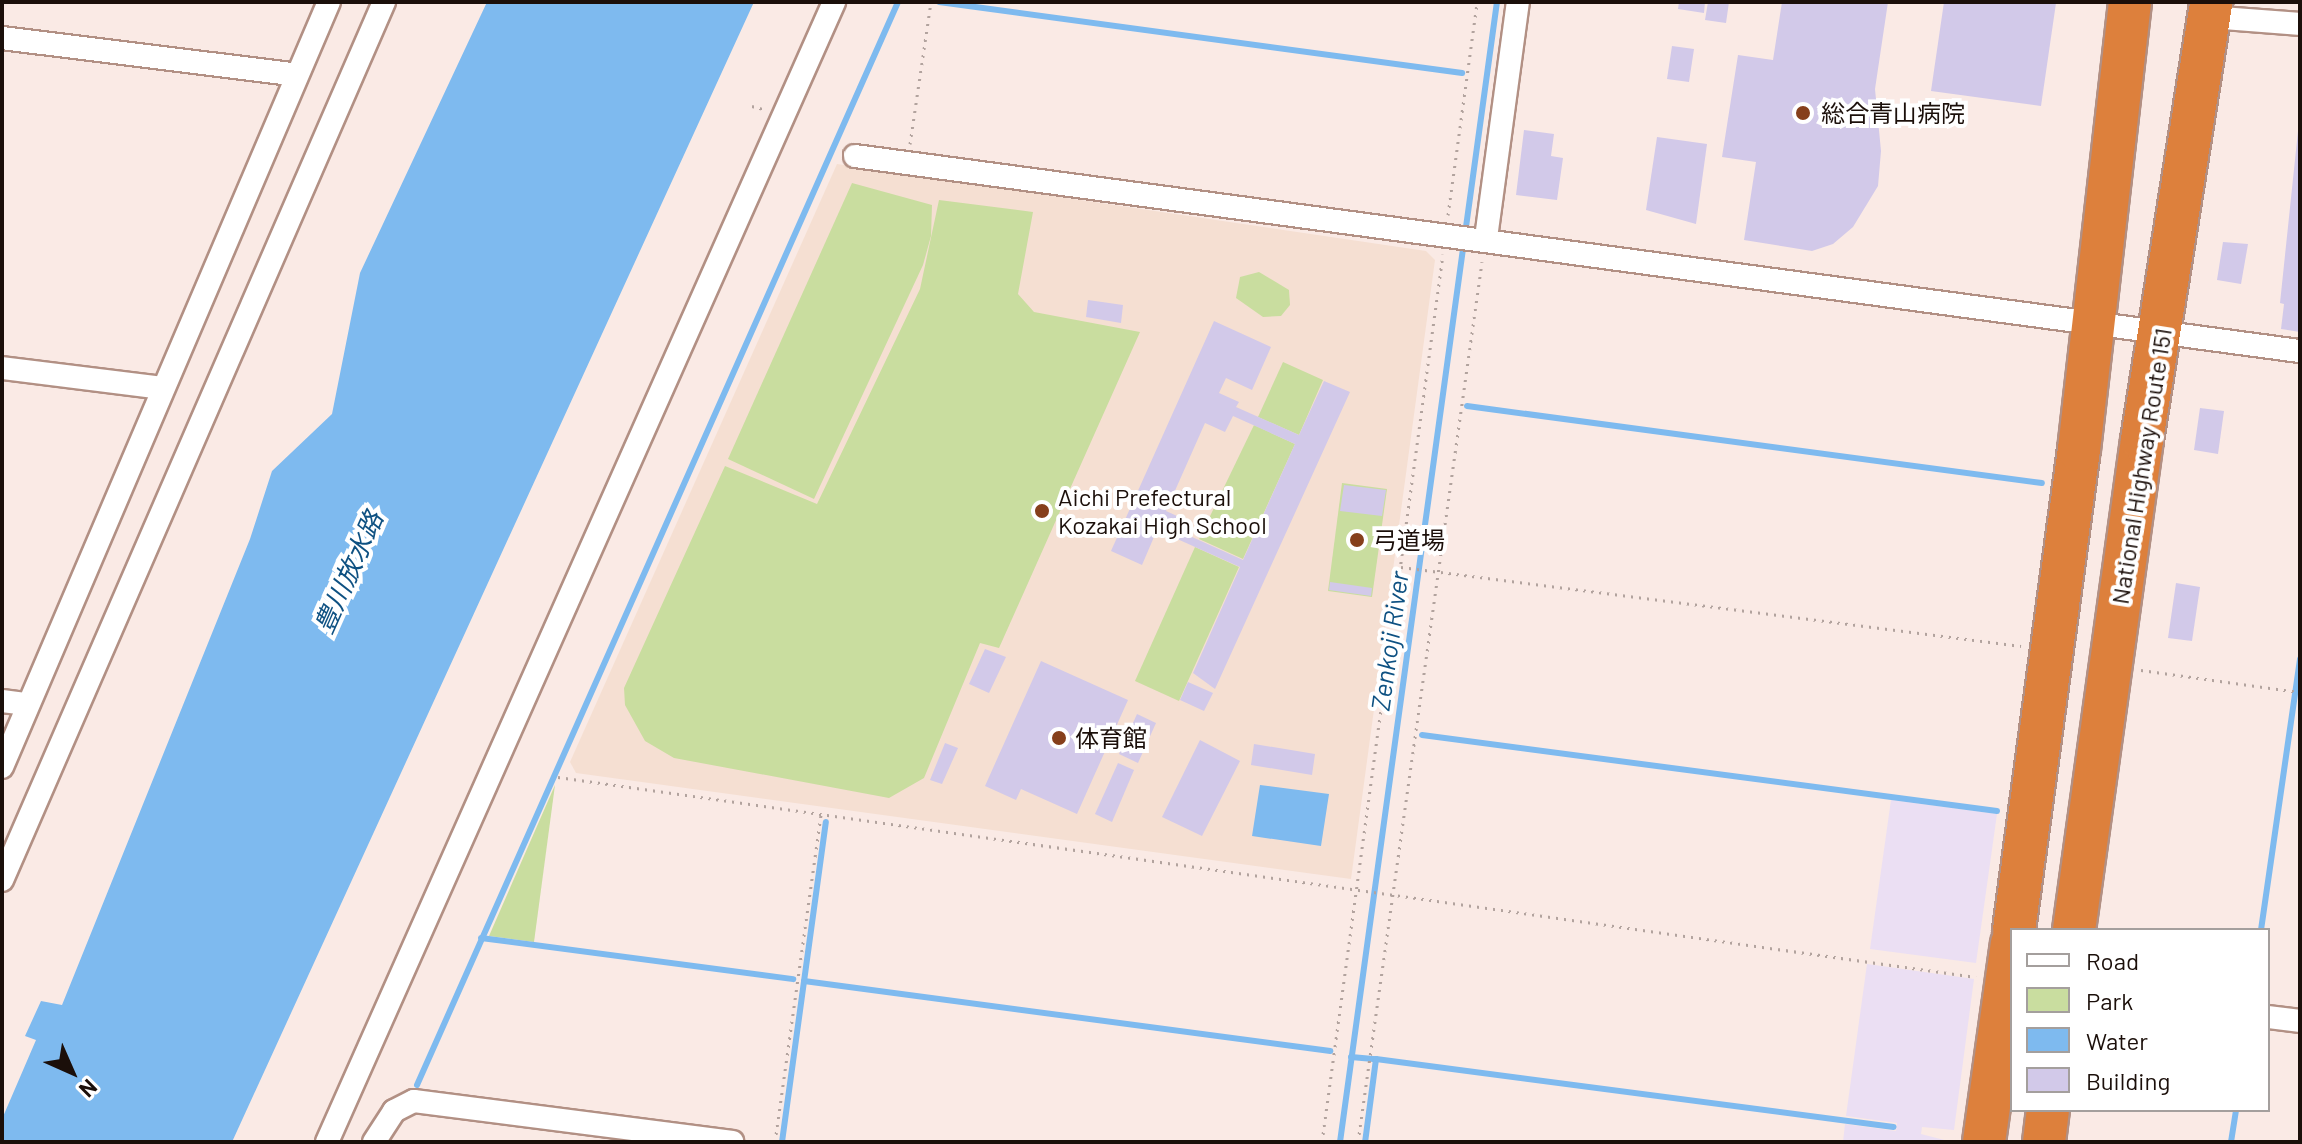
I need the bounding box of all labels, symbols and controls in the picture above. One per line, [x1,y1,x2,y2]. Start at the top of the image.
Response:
place label: 総合青山病院 [1821,99,1965,127]
marker: 総合青山病院 [1792,102,1814,124]
street label: National Highway Route 151 [2105,326,2177,606]
place label: Aichi Prefectural Kozakai High School [1058,483,1267,539]
marker: Aichi Prefectural Kozakai High School [1033,502,1051,520]
water label: 豊川放水路 [307,506,389,638]
place label: 弓道場 [1373,526,1445,554]
marker: 弓道場 [1348,531,1366,549]
water label: Zenkoji River [1364,569,1414,713]
place label: 体育館 [1075,724,1147,752]
marker: 体育館 [1050,729,1068,747]
legend [2010,928,2270,1112]
text: Road [2086,946,2139,975]
text: Park [2086,986,2133,1015]
text: Water [2086,1026,2148,1055]
north arrow [32,1032,112,1112]
text: Building [2086,1066,2170,1095]
text: N [75,1075,103,1103]

